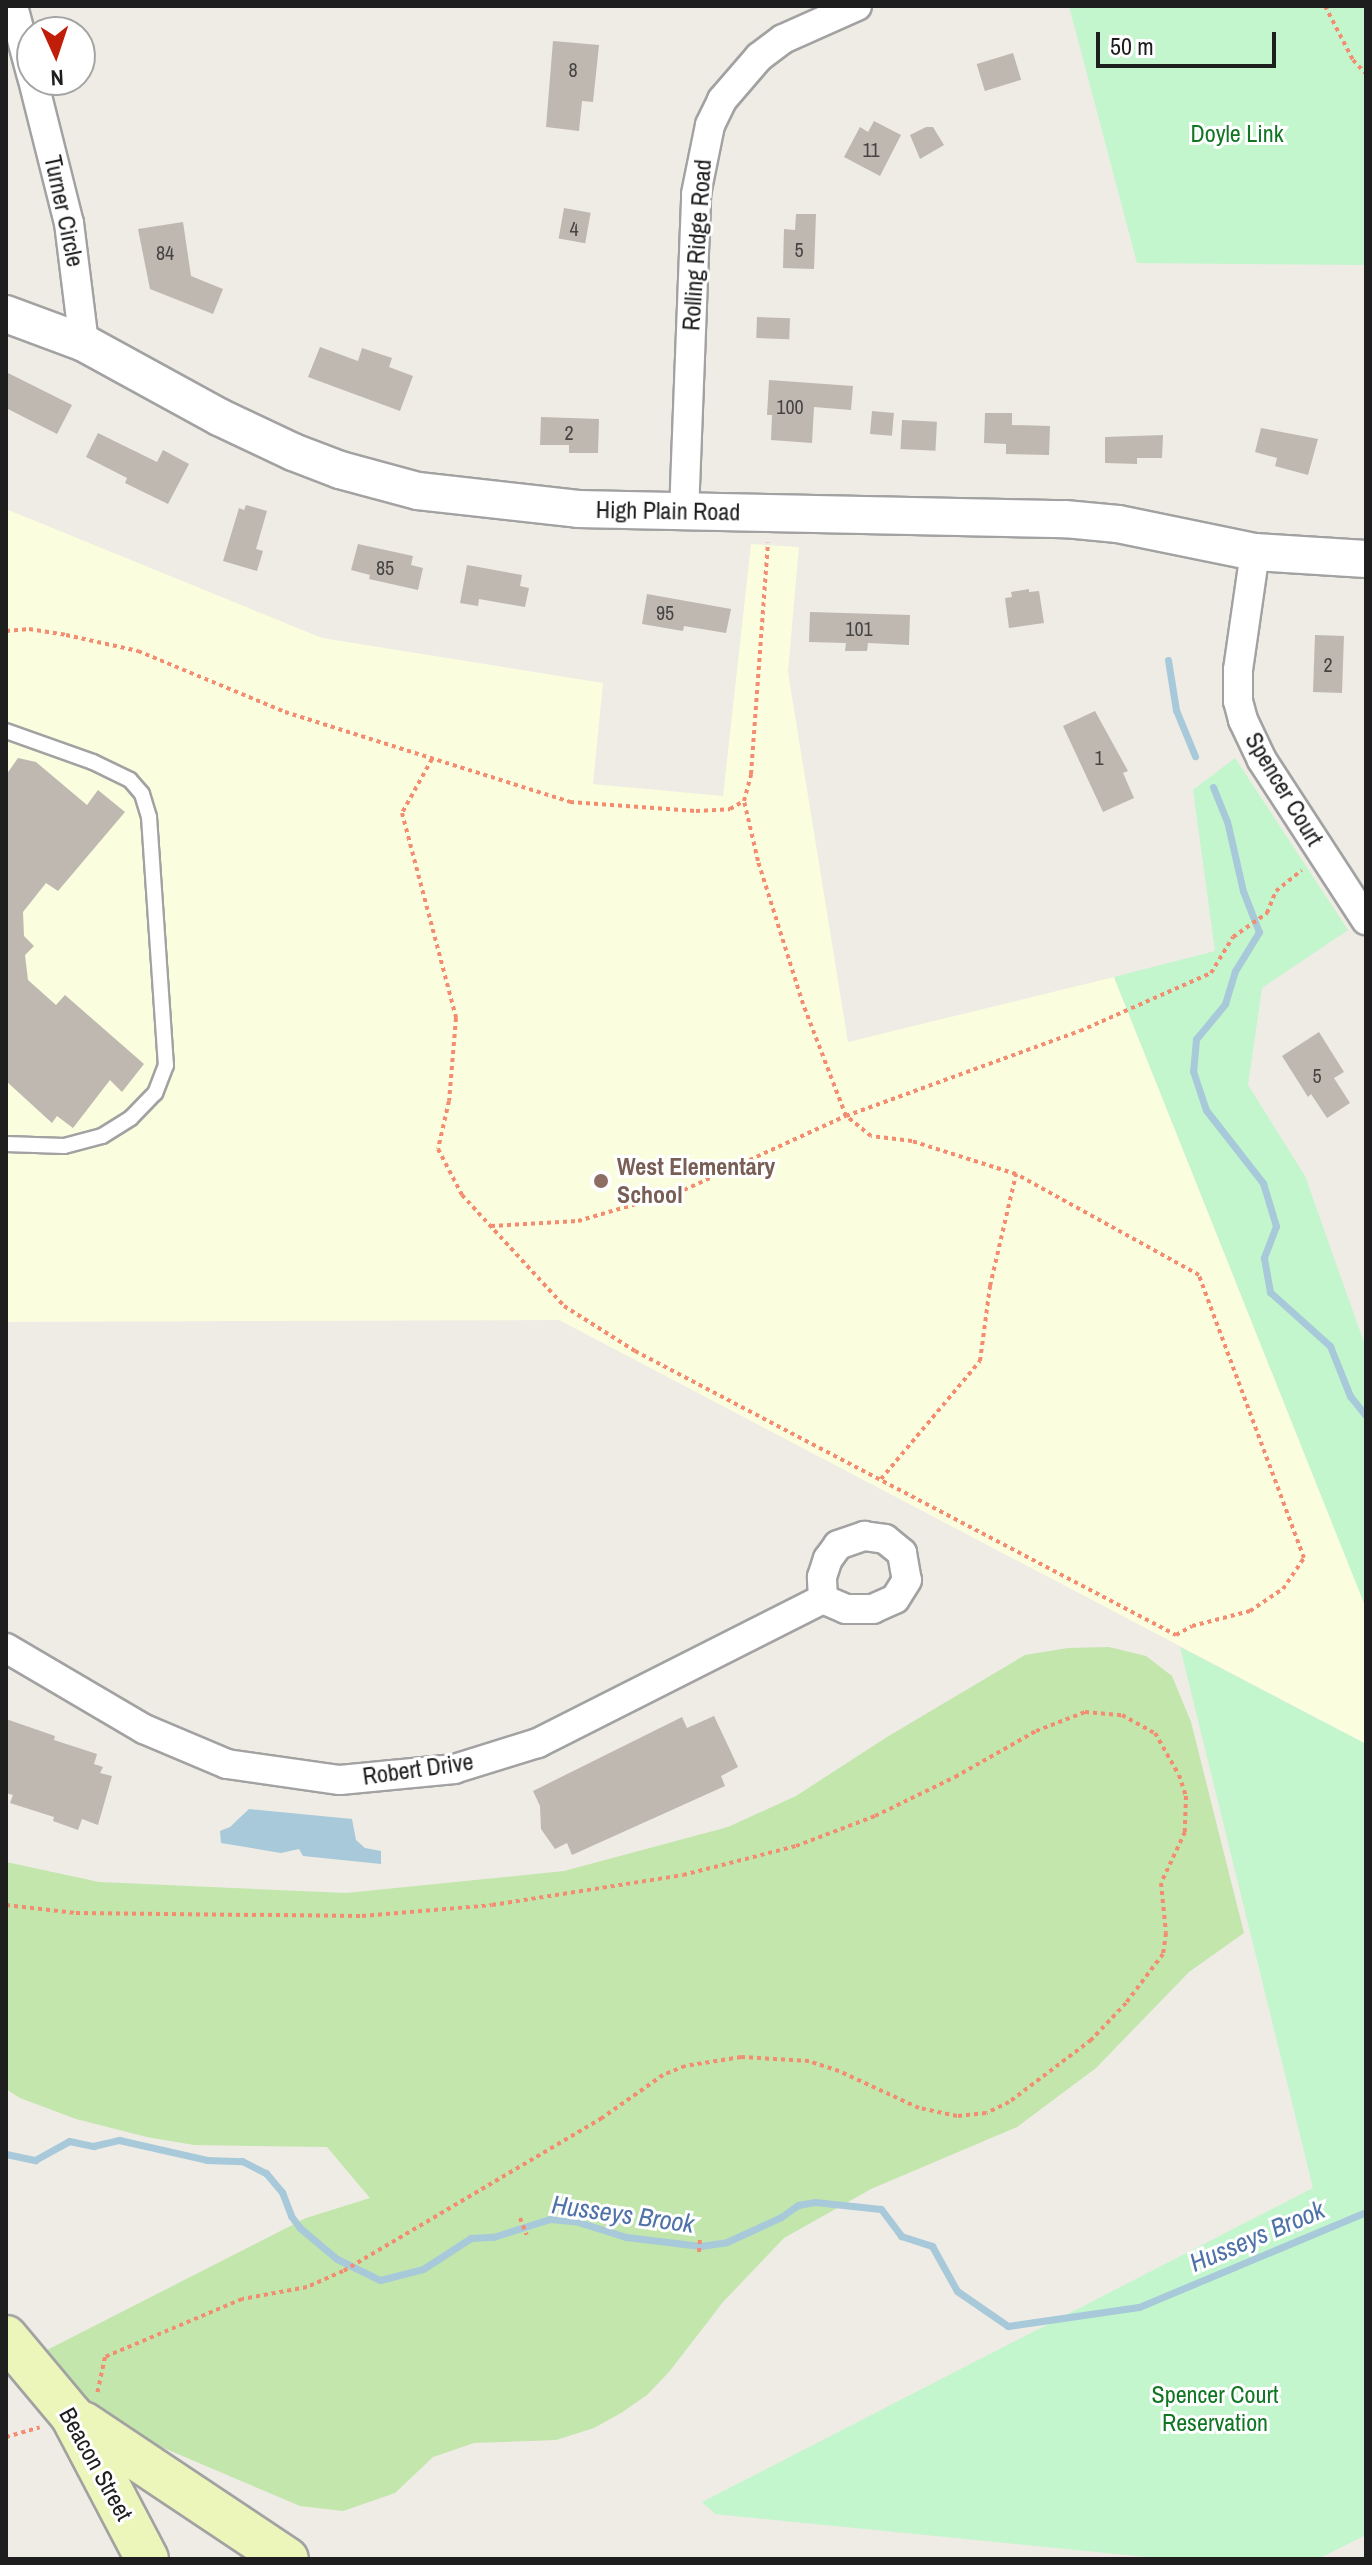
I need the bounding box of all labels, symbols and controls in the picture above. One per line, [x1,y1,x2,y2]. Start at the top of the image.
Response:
north arrow [16,16,96,96]
scale bar [1100,16,1280,66]
text: 50 m [1110,30,1154,62]
house number: 8 [568,57,578,81]
text: N [50,63,64,93]
park label: Doyle Link [1191,120,1283,148]
house number: 11 [862,137,880,161]
street label: Turner Circle [38,153,90,269]
street label: Rolling Ridge Road [677,158,717,332]
house number: 4 [569,216,579,240]
house number: 5 [794,237,804,261]
house number: 84 [156,240,174,264]
house number: 100 [776,394,804,418]
house number: 2 [564,420,574,444]
street label: High Plain Road [596,495,740,527]
house number: 85 [376,555,394,579]
house number: 95 [656,600,674,624]
house number: 101 [845,616,873,640]
house number: 2 [1323,652,1333,676]
street label: Spencer Court [1239,727,1329,851]
house number: 1 [1094,745,1104,769]
house number: 5 [1312,1063,1322,1087]
place label: West Elementary School [617,1153,775,1209]
marker: West Elementary School [592,1172,610,1190]
street label: Robert Drive [361,1747,475,1791]
water label: Husseys Brook [550,2189,696,2239]
water label: Husseys Brook [1185,2194,1329,2278]
park label: Spencer Court Reservation [1152,2381,1278,2437]
street label: Beacon Street [53,2402,139,2526]

